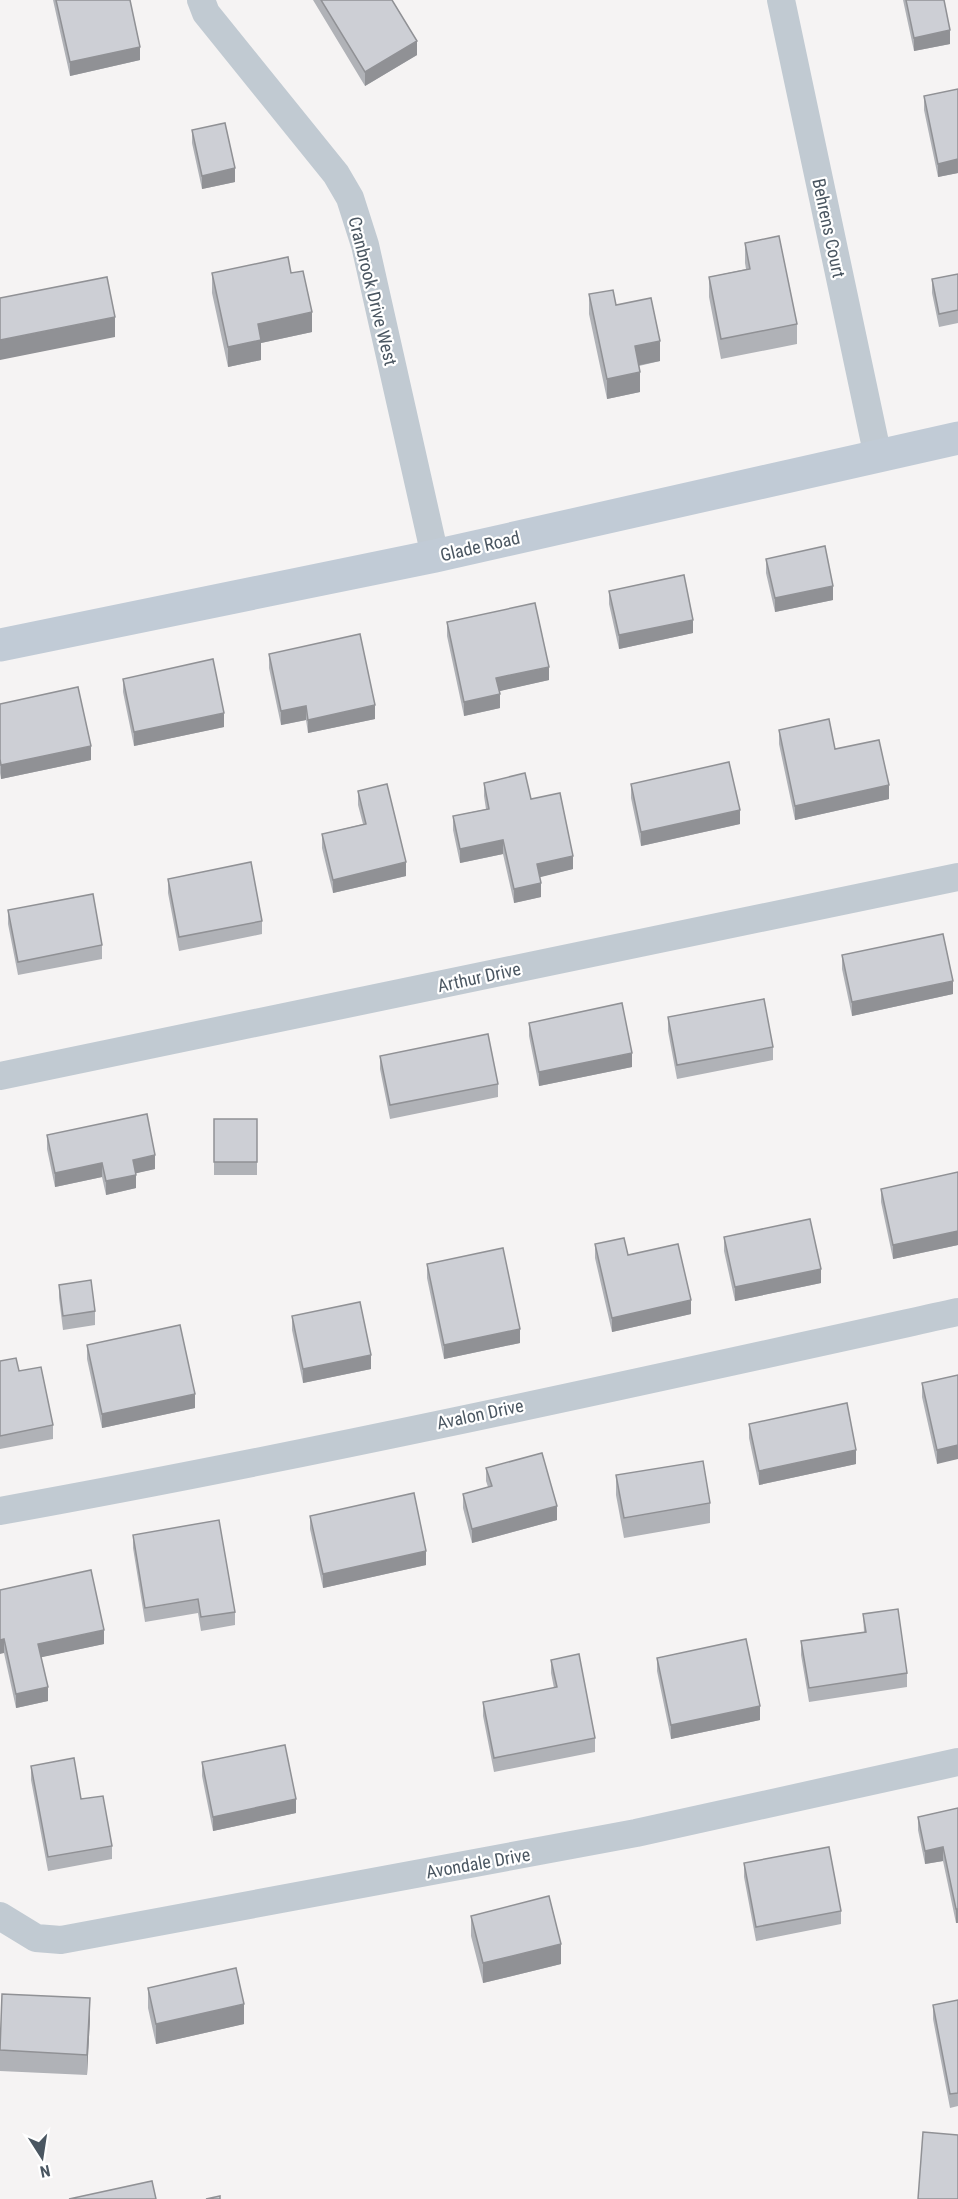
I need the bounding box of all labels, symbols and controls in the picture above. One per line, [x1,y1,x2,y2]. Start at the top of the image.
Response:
street label: Behrens Court [808,176,850,280]
street label: Cranbrook Drive West [344,214,402,368]
street label: Glade Road [438,527,522,565]
street label: Arthur Drive [435,958,523,996]
street label: Avalon Drive [435,1395,525,1433]
street label: Avondale Drive [424,1844,532,1882]
north arrow [12,2127,72,2187]
text: N [38,2161,52,2181]

